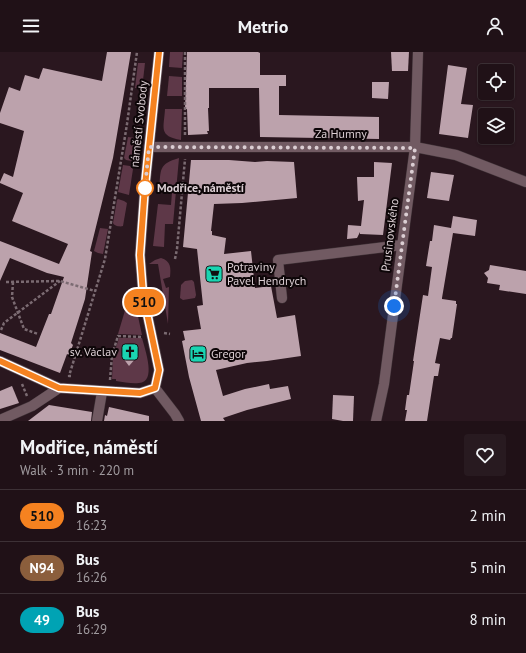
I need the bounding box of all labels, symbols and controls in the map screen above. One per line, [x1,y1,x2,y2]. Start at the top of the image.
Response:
icon: menu [20,15,42,37]
text: Metrio [238,15,288,38]
icon: person [484,15,506,37]
map controls [478,64,514,144]
button: locate [478,64,514,100]
street label: náměstí Svobody [126,79,151,168]
button: layers [478,108,514,144]
street label: Za Humny [315,126,367,141]
marker: Modřice, náměstí [136,179,154,197]
place label: Modřice, náměstí [157,180,245,195]
street label: Prusinovského [378,198,401,272]
place label: Potraviny Pavel Hendrych [227,259,306,288]
supermarket icon: Potraviny Pavel Hendrych [204,264,224,284]
line badge: 510 [121,289,167,315]
text: 510 [132,293,156,311]
your location [384,296,404,316]
church icon: sv. Václav [120,342,140,362]
place label: sv. Václav [70,344,117,359]
hotel icon: Gregor [188,344,208,364]
place label: Gregor [211,346,245,361]
button: heart [464,434,506,476]
text: Modřice, náměstí [20,435,158,459]
text: Walk · 3 min · 220 m [20,462,134,479]
text: Bus [76,498,99,517]
text: 2 min [469,506,506,525]
text: 510 [30,507,54,525]
text: 16:23 [76,517,107,534]
text: Bus [76,550,99,569]
text: 5 min [469,558,506,577]
text: N94 [29,559,55,577]
text: 16:26 [76,569,107,586]
text: Bus [76,602,99,621]
text: 8 min [469,610,506,629]
text: 49 [34,611,50,629]
text: 16:29 [76,621,107,638]

